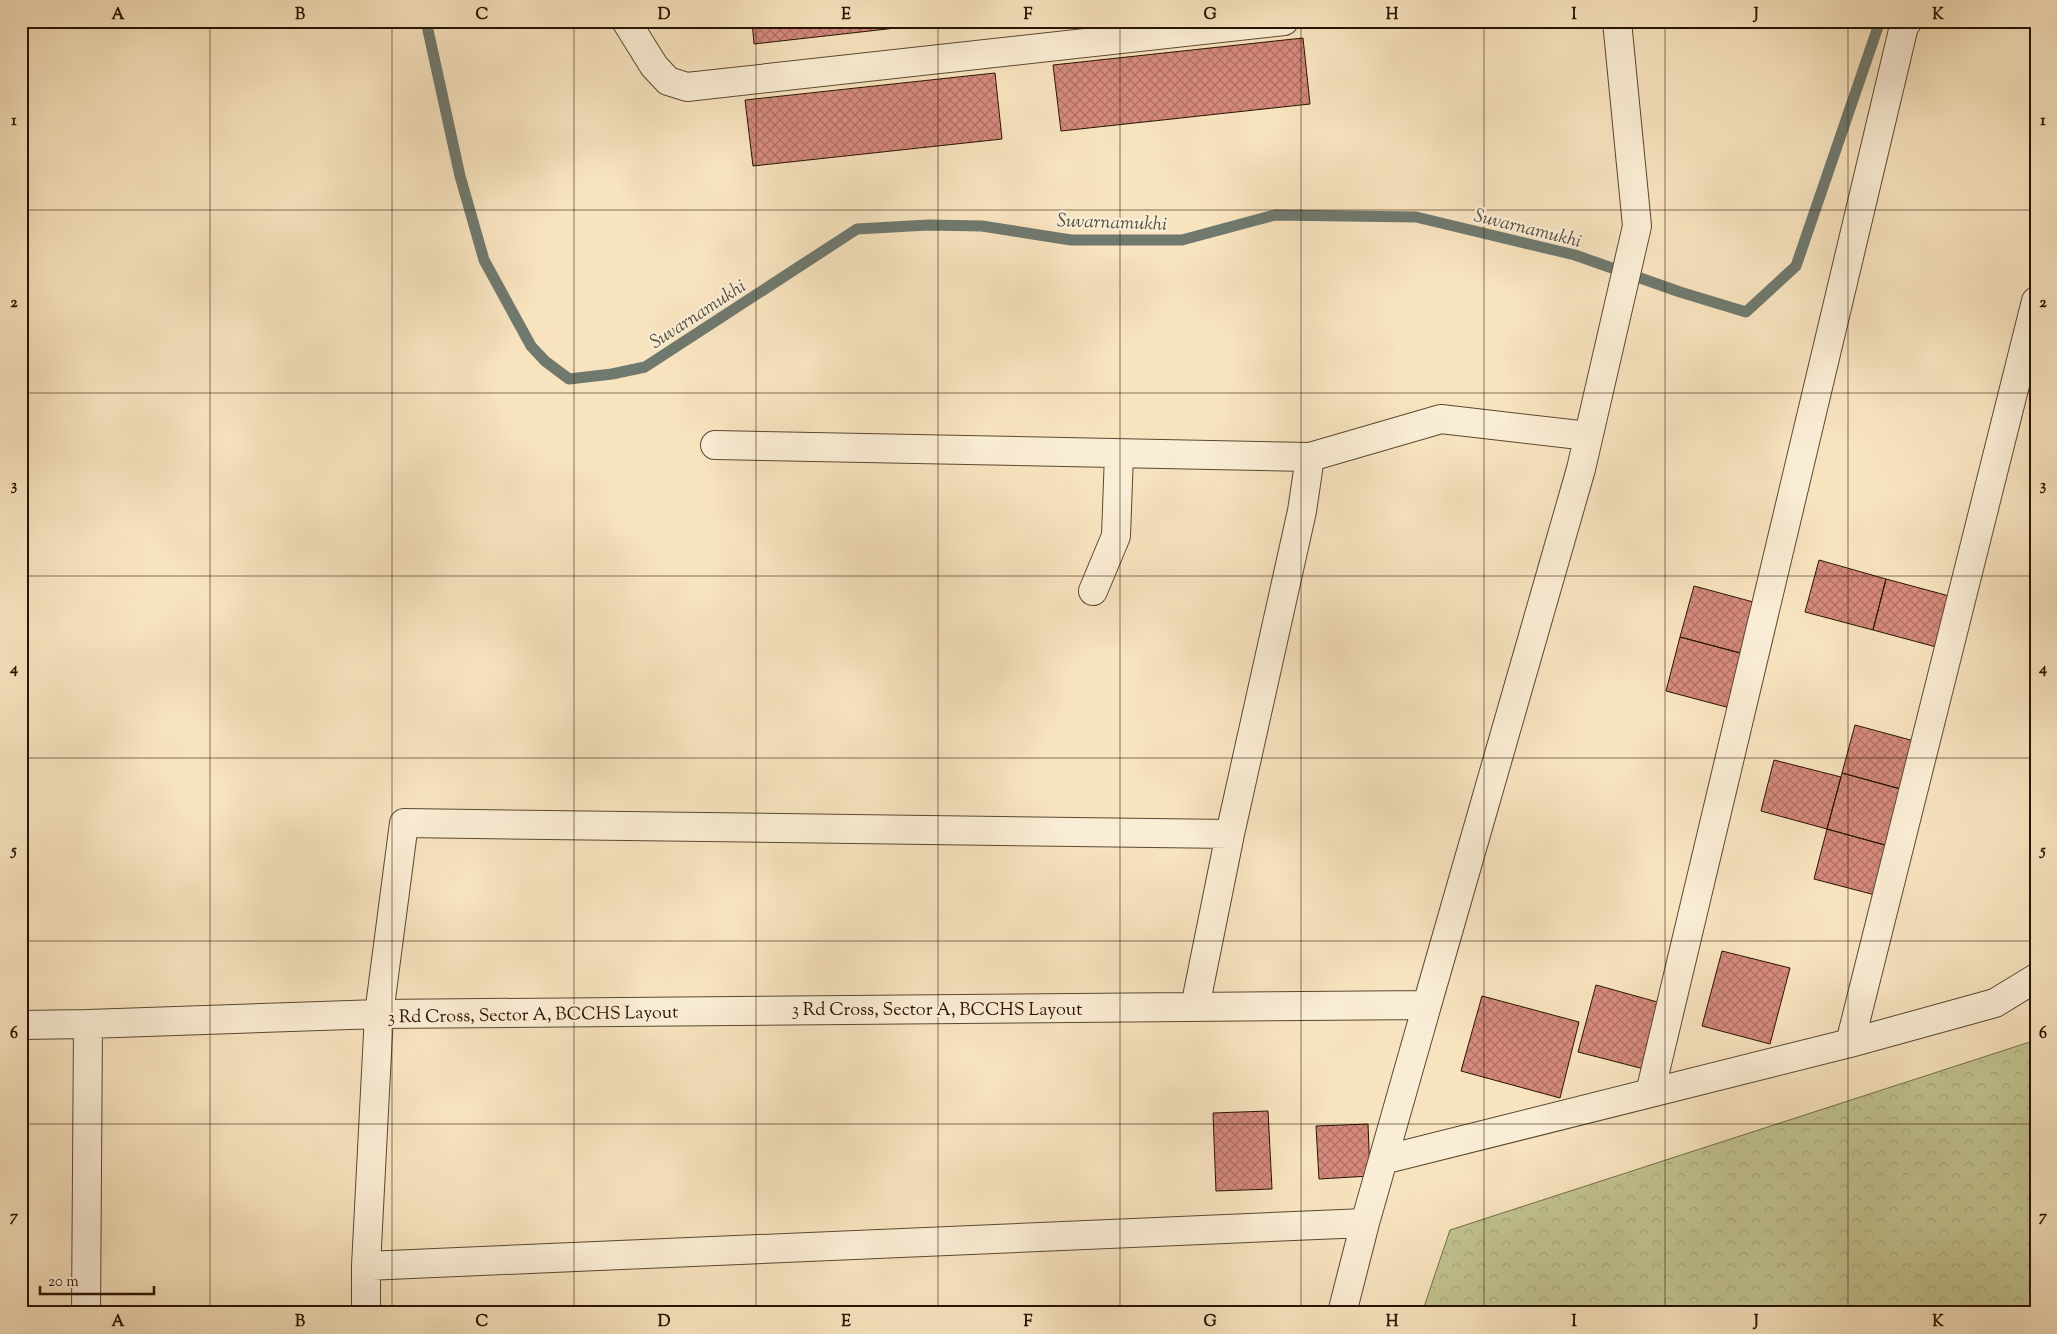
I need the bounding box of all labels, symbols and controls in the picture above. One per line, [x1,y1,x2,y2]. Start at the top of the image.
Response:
text: A [112,4,125,27]
text: B [295,4,305,27]
text: C [476,4,489,27]
text: D [658,4,671,27]
text: E [841,4,851,27]
text: F [1024,4,1033,27]
text: G [1203,4,1217,27]
text: H [1386,4,1399,27]
text: I [1571,4,1577,27]
text: J [1752,4,1759,27]
text: K [1932,4,1944,27]
text: 1 [11,110,17,133]
text: 1 [2040,110,2046,133]
water label: Suvarnamukhi [1471,203,1584,256]
water label: Suvarnamukhi [1056,208,1168,239]
water label: Suvarnamukhi [645,274,752,356]
text: 2 [10,292,18,315]
text: 2 [2039,292,2047,315]
text: 3 [11,475,18,498]
text: 3 [2040,475,2047,498]
text: 4 [9,658,18,681]
text: 4 [2038,658,2047,681]
text: 5 [9,840,17,863]
text: 5 [2038,840,2046,863]
street label: 3 Rd Cross, Sector A, BCCHS Layout [792,998,1082,1024]
street label: 3 Rd Cross, Sector A, BCCHS Layout [388,1000,679,1032]
text: 6 [10,1023,18,1046]
text: 6 [2039,1023,2047,1046]
text: 7 [10,1206,19,1229]
text: 7 [2039,1206,2048,1229]
scale bar [40,1264,154,1296]
text: 20 m [48,1272,79,1293]
text: A [112,1311,125,1334]
text: B [295,1311,305,1334]
text: C [476,1311,489,1334]
text: D [658,1311,671,1334]
text: E [841,1311,851,1334]
text: F [1024,1311,1033,1334]
text: G [1203,1311,1217,1334]
text: H [1386,1311,1399,1334]
text: I [1571,1311,1577,1334]
text: J [1752,1311,1759,1334]
text: K [1932,1311,1944,1334]

